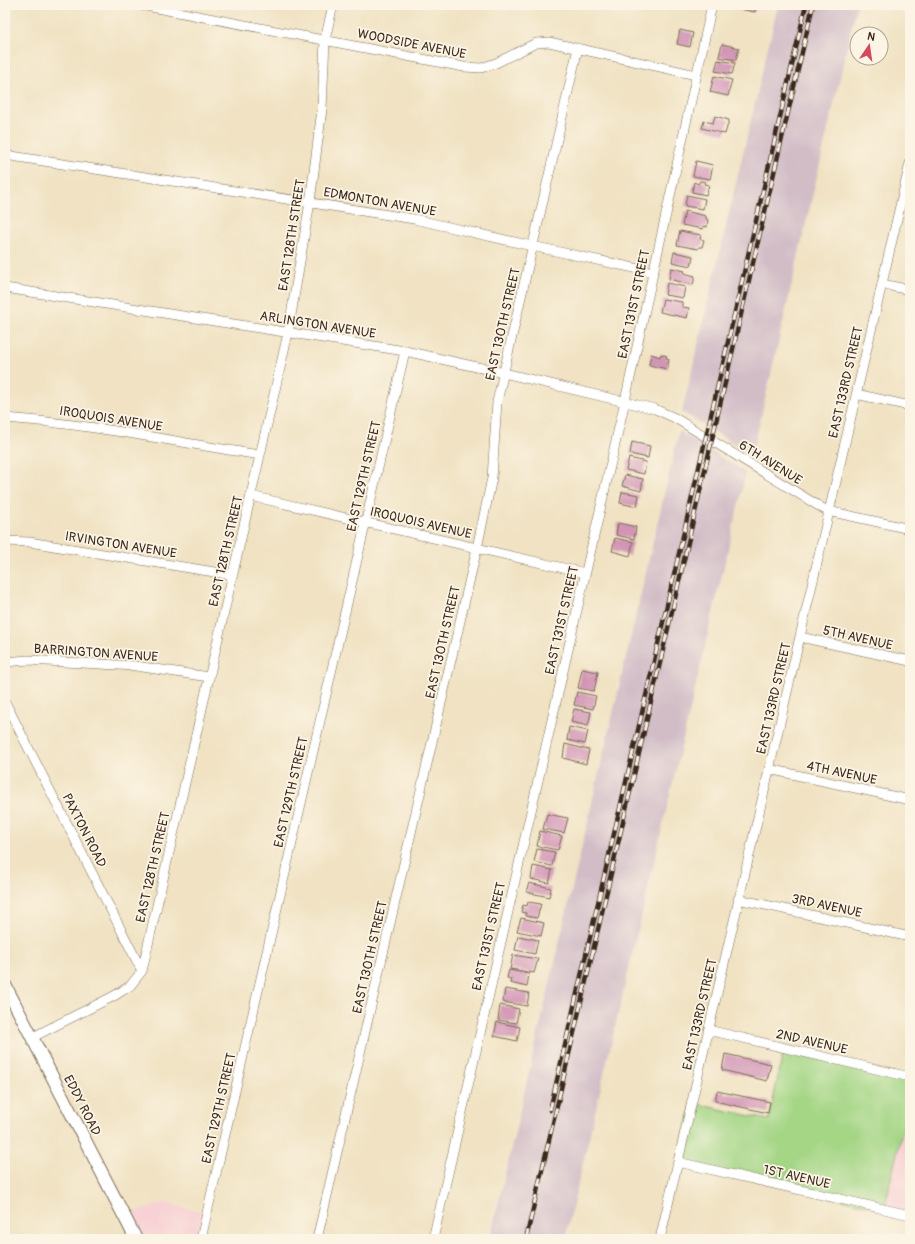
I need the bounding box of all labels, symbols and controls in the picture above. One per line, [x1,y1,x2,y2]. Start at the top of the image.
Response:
street label: WOODSIDE AVENUE [356,26,468,62]
north arrow [849,26,889,66]
text: N [866,30,877,44]
street label: EAST 128TH STREET [275,178,309,292]
street label: EDMONTON AVENUE [322,184,438,220]
street label: EAST 131ST STREET [615,248,653,360]
street label: EAST 130TH STREET [482,266,524,382]
street label: ARLINGTON AVENUE [259,308,377,342]
street label: EAST 133RD STREET [825,325,867,440]
street label: IROQUOIS AVENUE [58,403,164,435]
street label: EAST 129TH STREET [343,419,385,533]
street label: 6TH AVENUE [736,437,805,489]
street label: EAST 128TH STREET [205,494,246,608]
street label: IROQUOIS AVENUE [368,503,473,543]
street label: IRVINGTON AVENUE [64,528,178,562]
street label: EAST 131ST STREET [542,564,582,676]
street label: EAST 130TH STREET [422,584,464,700]
street label: 5TH AVENUE [821,622,894,654]
street label: BARRINGTON AVENUE [33,641,159,665]
street label: EAST 133RD STREET [753,641,795,756]
street label: EAST 129TH STREET [270,735,312,849]
street label: 4TH AVENUE [805,758,879,788]
street label: PAXTON ROAD [59,791,110,870]
street label: EAST 128TH STREET [132,810,173,924]
street label: EAST 131ST STREET [469,880,509,992]
street label: 3RD AVENUE [790,891,864,921]
street label: EAST 130TH STREET [349,899,391,1015]
street label: EAST 133RD STREET [679,957,721,1072]
street label: 2ND AVENUE [775,1026,849,1058]
street label: EAST 129TH STREET [198,1051,240,1165]
street label: EDDY ROAD [60,1073,104,1138]
street label: 1ST AVENUE [762,1161,832,1193]

